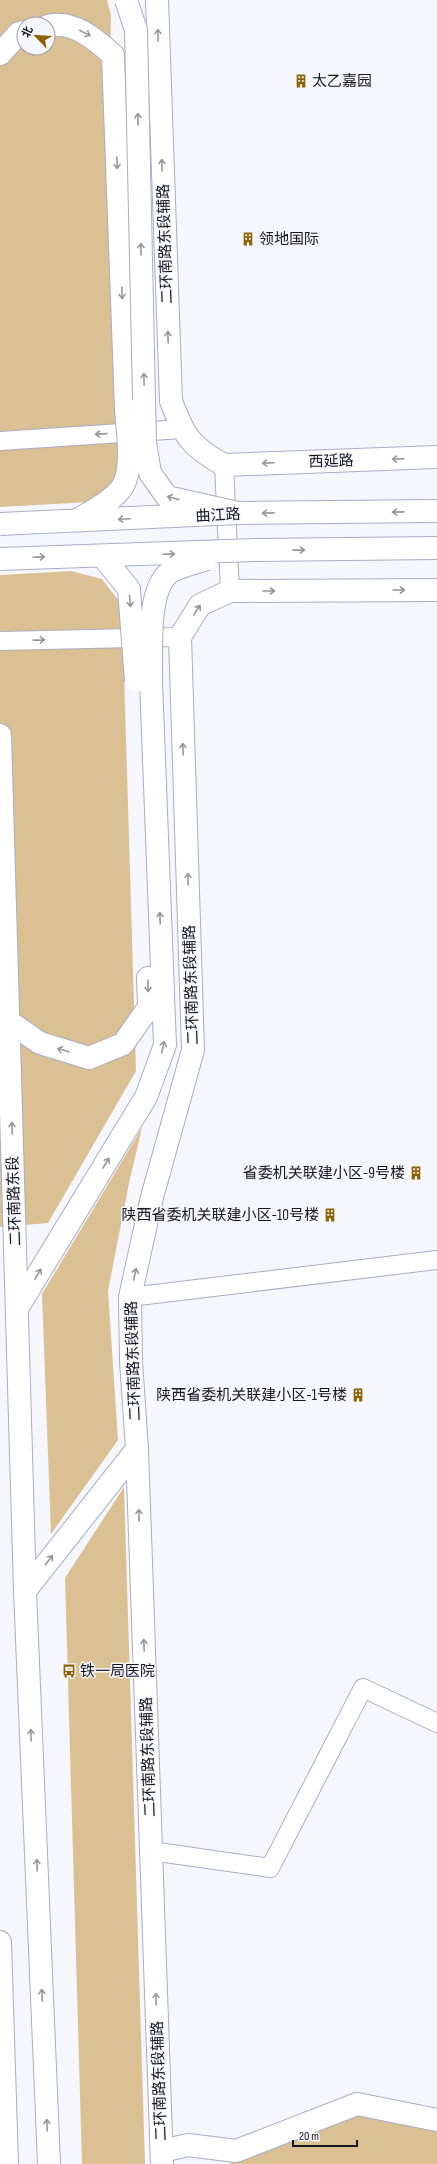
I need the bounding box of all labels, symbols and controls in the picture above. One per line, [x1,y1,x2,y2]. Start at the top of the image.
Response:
north arrow [16,16,56,56]
text: 北 [19,24,36,40]
one-way arrow [154,29,162,42]
one-way arrow [79,30,91,37]
place label: 太乙嘉园 [312,72,372,91]
building icon: 太乙嘉园 [293,73,309,89]
one-way arrow [134,113,142,126]
one-way arrow [113,156,121,169]
one-way arrow [159,159,166,172]
street label: 二环南路东段辅路 [154,184,177,304]
place label: 领地国际 [259,230,319,249]
building icon: 领地国际 [240,231,256,247]
one-way arrow [137,243,145,256]
one-way arrow [118,286,126,299]
one-way arrow [165,331,172,344]
one-way arrow [140,373,148,386]
one-way arrow [95,431,108,438]
street label: 西延路 [308,451,354,472]
one-way arrow [392,455,405,463]
one-way arrow [262,460,275,467]
one-way arrow [167,494,180,501]
street label: 曲江路 [195,505,241,526]
one-way arrow [392,508,405,515]
one-way arrow [262,509,275,517]
one-way arrow [118,516,131,523]
one-way arrow [292,546,305,554]
one-way arrow [162,550,175,558]
one-way arrow [32,554,45,561]
one-way arrow [392,586,405,594]
one-way arrow [262,587,275,595]
one-way arrow [126,594,133,607]
one-way arrow [193,605,201,616]
one-way arrow [32,636,45,644]
one-way arrow [180,743,187,756]
one-way arrow [184,873,191,886]
one-way arrow [156,912,164,925]
street label: 二环南路东段辅路 [180,925,203,1045]
one-way arrow [144,979,152,992]
one-way arrow [159,1041,167,1054]
one-way arrow [57,1046,70,1053]
one-way arrow [8,1122,15,1135]
street label: 二环南路东段 [3,1156,26,1246]
one-way arrow [102,1158,110,1169]
place label: 省委机关联建小区-9号楼 [243,1164,405,1183]
building icon: 省委机关联建小区-9号楼 [408,1165,424,1181]
place label: 陕西省委机关联建小区-10号楼 [122,1206,319,1225]
building icon: 陕西省委机关联建小区-10号楼 [322,1207,338,1223]
one-way arrow [132,1268,140,1281]
one-way arrow [34,1269,42,1280]
street label: 二环南路东段辅路 [122,1301,145,1421]
place label: 陕西省委机关联建小区-1号楼 [156,1386,347,1405]
building icon: 陕西省委机关联建小区-1号楼 [350,1387,366,1403]
one-way arrow [136,1509,143,1522]
one-way arrow [45,1555,54,1566]
one-way arrow [140,1639,148,1652]
place label: 铁一局医院 [80,1662,155,1681]
bus stop icon: 铁一局医院 [61,1663,77,1679]
street label: 二环南路东段辅路 [137,1697,160,1817]
one-way arrow [27,1729,35,1742]
one-way arrow [33,1859,40,1872]
one-way arrow [38,1989,46,2002]
one-way arrow [152,1993,160,2006]
street label: 二环南路东段辅路 [148,2021,171,2141]
one-way arrow [44,2119,51,2132]
scale bar [293,2122,357,2148]
text: 20 m [299,2129,319,2144]

